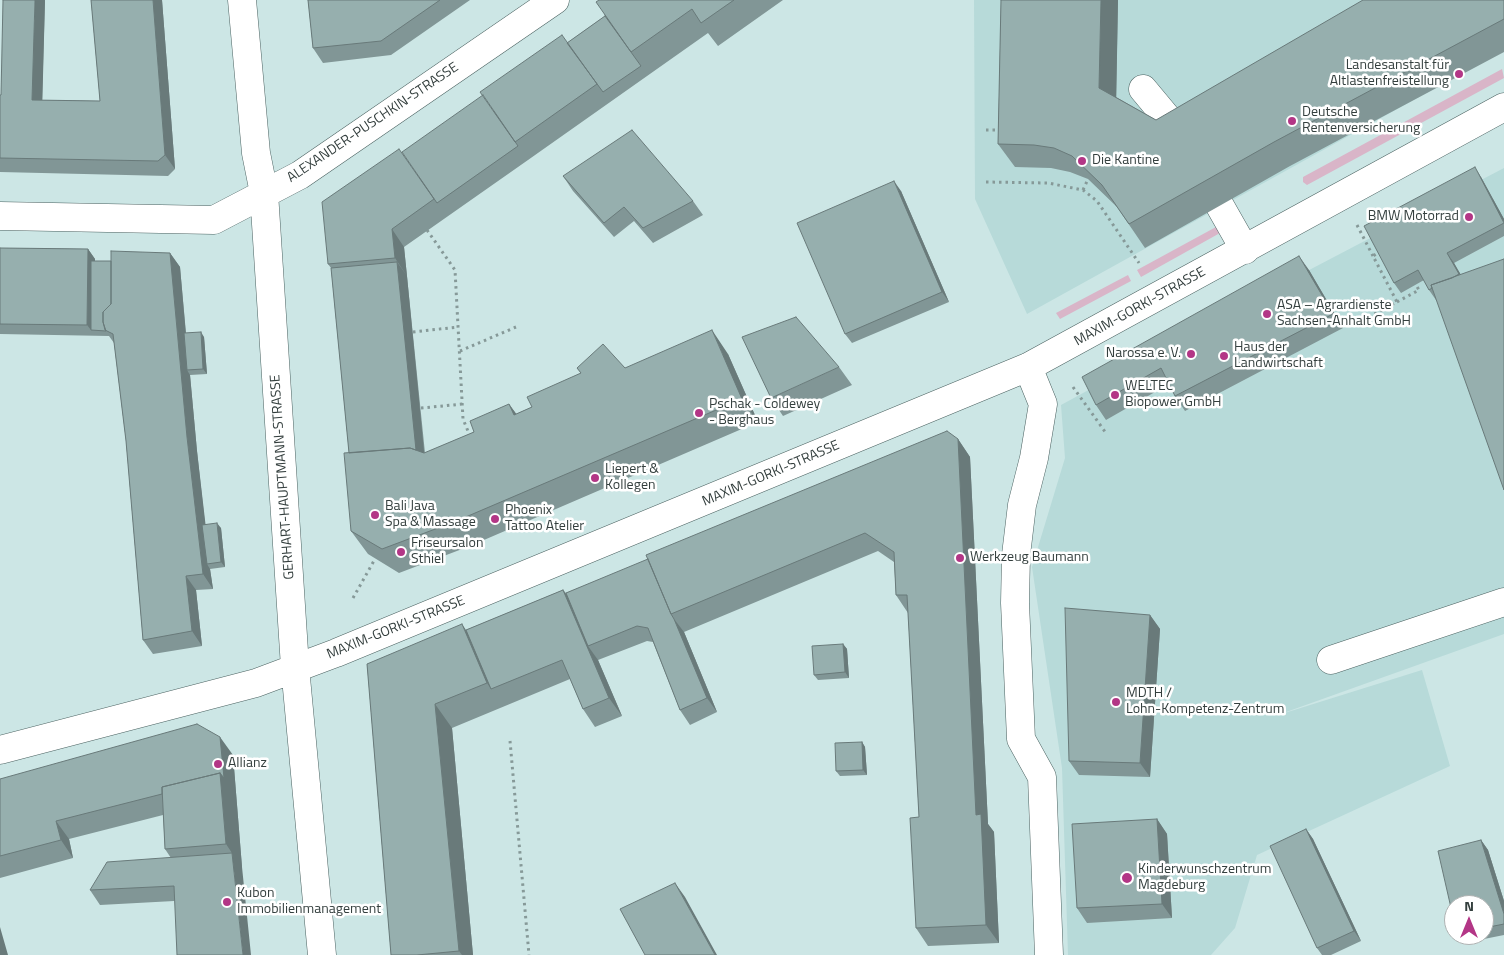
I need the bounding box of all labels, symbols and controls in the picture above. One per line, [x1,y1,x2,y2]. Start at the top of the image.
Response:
place label: Landesanstalt für Altlastenfreistellung [1330,58,1449,90]
street label: ALEXANDER-PUSCHKIN-STRASSE [284,59,462,187]
marker: Landesanstalt für Altlastenfreistellung [1453,68,1465,80]
place label: Deutsche Rentenversicherung [1302,105,1420,138]
marker: Deutsche Rentenversicherung [1286,115,1298,127]
place label: Die Kantine [1092,153,1159,169]
marker: Die Kantine [1076,155,1088,167]
place label: BMW Motorrad [1368,209,1459,225]
marker: BMW Motorrad [1463,211,1475,223]
street label: MAXIM-GORKI-STRASSE [1071,264,1209,350]
place label: ASA – Agrardienste Sachsen-Anhalt GmbH [1277,298,1411,331]
marker: ASA – Agrardienste Sachsen-Anhalt GmbH [1261,308,1273,320]
place label: Haus der Landwirtschaft [1234,340,1323,372]
place label: Narossa e. V. [1106,346,1181,362]
marker: Narossa e. V. [1185,348,1197,360]
marker: Haus der Landwirtschaft [1218,350,1230,362]
street label: GERHART-HAUPTMANN-STRASSE [267,374,299,580]
place label: WELTEC Biopower GmbH [1125,379,1221,412]
marker: WELTEC Biopower GmbH [1109,389,1121,401]
place label: Pschak - Coldewey - Berghaus [709,397,820,430]
marker: Pschak - Coldewey - Berghaus [693,407,705,419]
street label: MAXIM-GORKI-STRASSE [700,437,842,511]
place label: Liepert & Kollegen [605,462,659,494]
marker: Liepert & Kollegen [589,472,601,484]
place label: Bali Java Spa & Massage [385,499,476,532]
place label: Phoenix Tattoo Atelier [505,503,584,536]
marker: Bali Java Spa & Massage [369,509,381,521]
marker: Phoenix Tattoo Atelier [489,513,501,525]
place label: Friseursalon Sthiel [411,536,484,568]
marker: Friseursalon Sthiel [395,546,407,558]
place label: Werkzeug Baumann [970,550,1089,566]
marker: Werkzeug Baumann [954,552,966,564]
street label: MAXIM-GORKI-STRASSE [324,593,468,663]
place label: MDTH / Lohn-Kompetenz-Zentrum [1126,686,1284,719]
marker: MDTH / Lohn-Kompetenz-Zentrum [1110,696,1122,708]
place label: Allianz [228,756,267,772]
marker: Allianz [212,758,224,770]
place label: Kinderwunschzentrum Magdeburg [1138,862,1271,894]
marker: Kinderwunschzentrum Magdeburg [1120,871,1134,885]
place label: Kubon Immobilienmanagement [237,886,381,919]
north arrow [1444,895,1494,945]
text: N [1464,895,1474,916]
marker: Kubon Immobilienmanagement [221,896,233,908]

